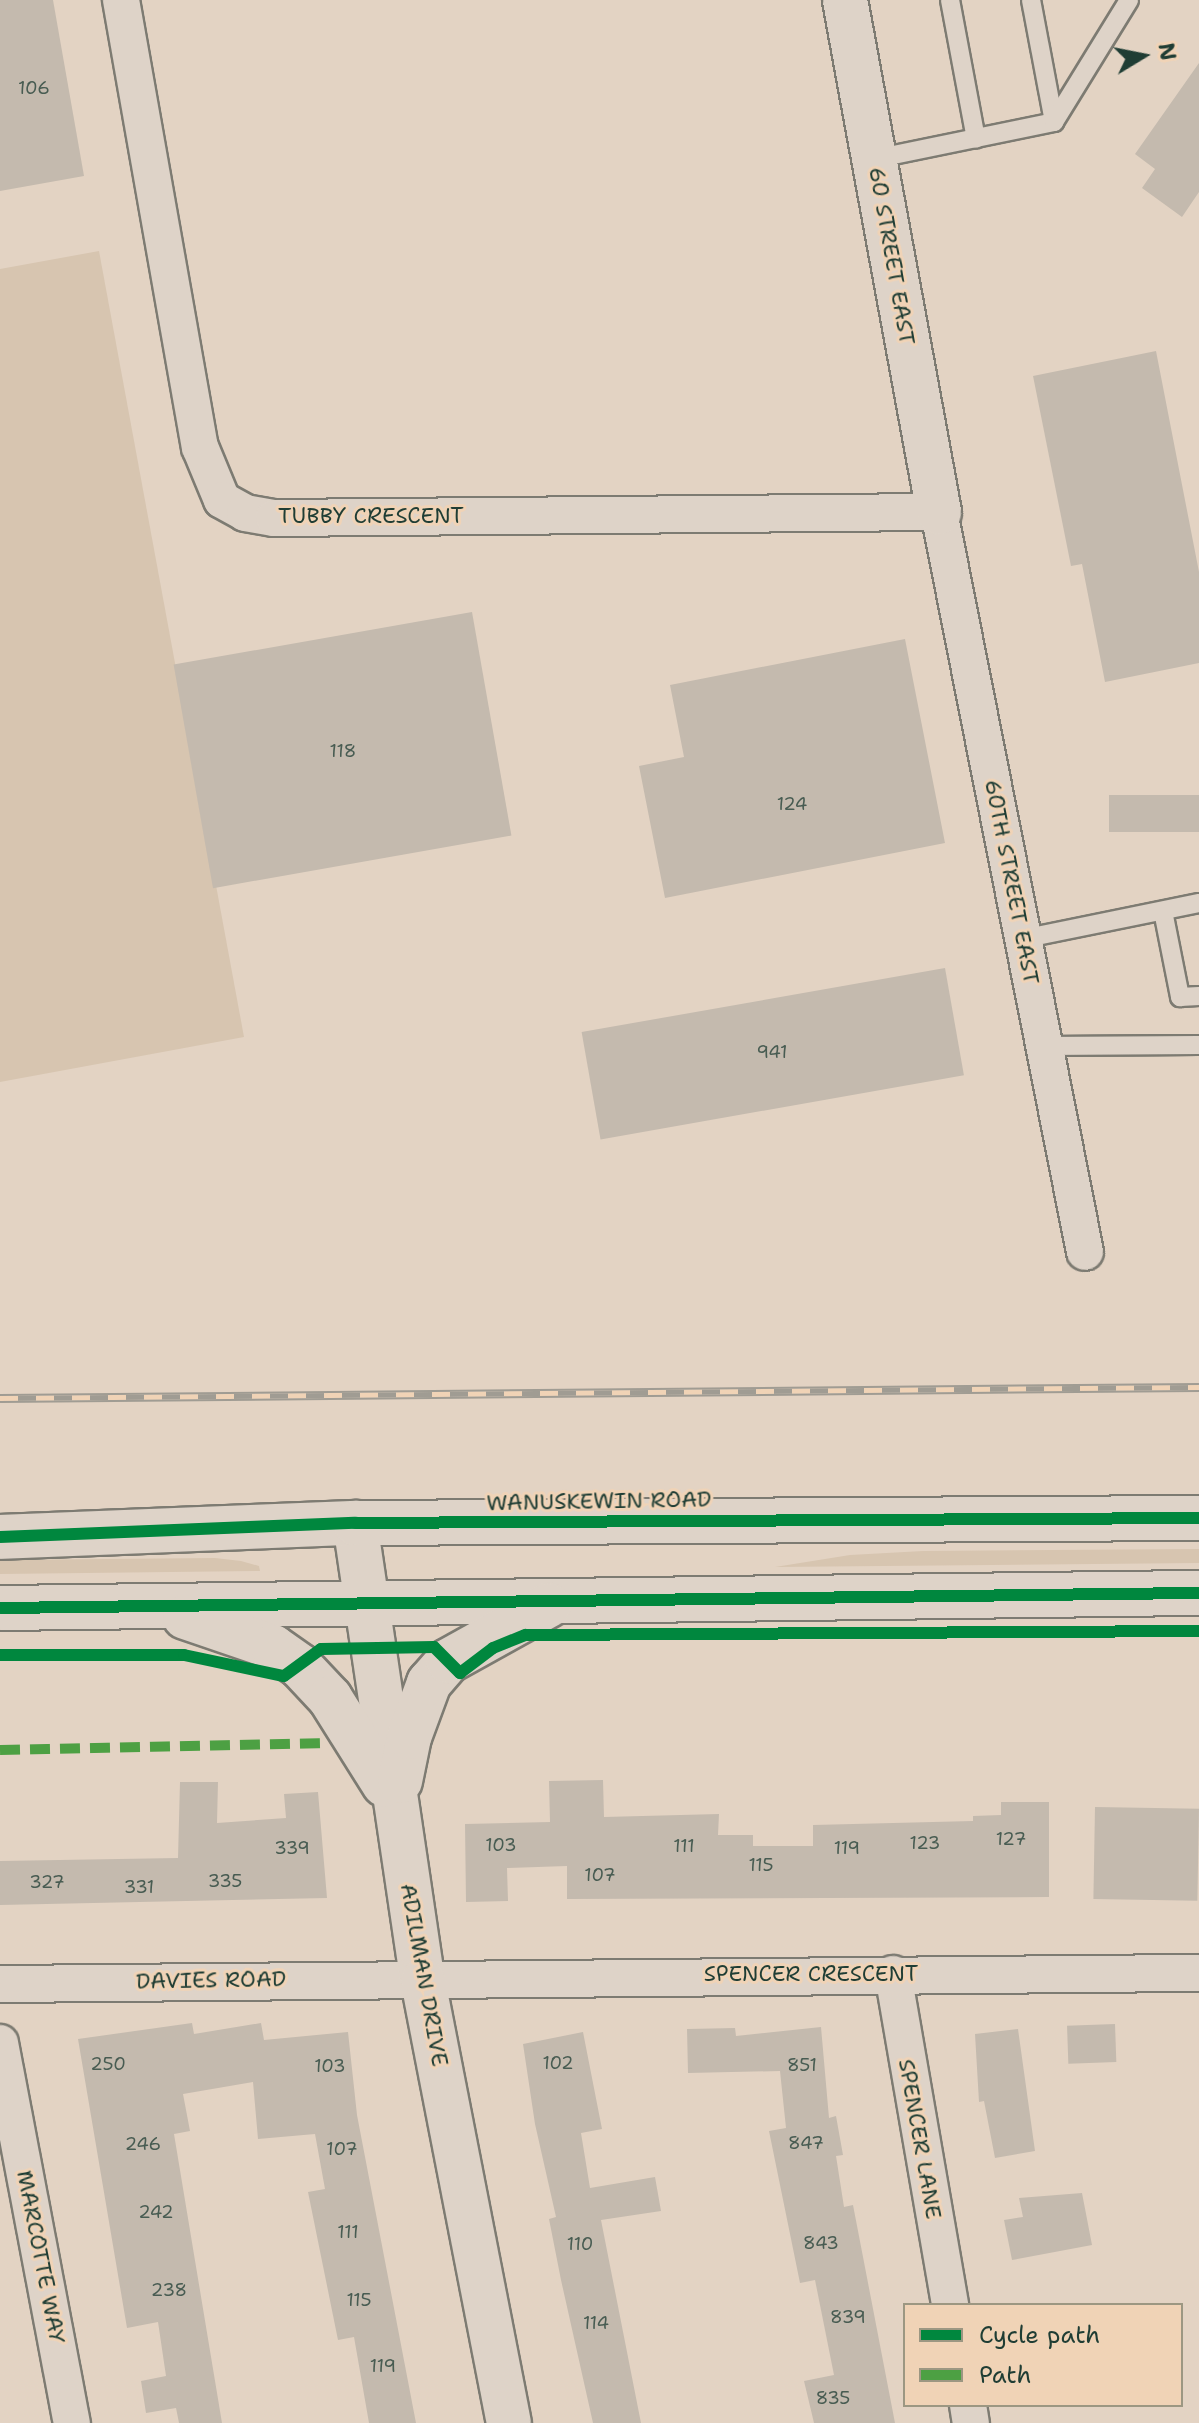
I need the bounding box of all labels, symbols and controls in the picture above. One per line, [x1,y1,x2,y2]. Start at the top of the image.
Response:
north arrow [1103,16,1183,96]
text: N [1151,41,1183,63]
house number: 106 [18,77,50,99]
street label: 60 STREET EAST [863,165,921,347]
street label: TUBBY CRESCENT [278,503,464,529]
house number: 118 [330,740,356,762]
street label: 60TH STREET EAST [979,777,1045,987]
house number: 124 [777,793,807,815]
house number: 941 [756,1041,788,1063]
street label: WANUSKEWIN ROAD [486,1486,712,1516]
house number: 127 [996,1828,1026,1850]
house number: 123 [910,1832,940,1854]
house number: 103 [485,1834,517,1856]
house number: 111 [673,1835,695,1857]
house number: 339 [274,1837,310,1859]
house number: 119 [834,1837,860,1859]
house number: 115 [748,1854,774,1876]
house number: 107 [584,1864,616,1886]
house number: 335 [208,1870,242,1892]
house number: 327 [29,1871,65,1893]
house number: 331 [124,1876,154,1898]
street label: ADILMAN DRIVE [395,1881,453,2069]
street label: SPENCER CRESCENT [704,1961,918,1987]
street label: DAVIES ROAD [136,1965,286,1995]
house number: 102 [542,2052,574,2074]
house number: 250 [90,2053,126,2075]
house number: 851 [787,2054,817,2076]
house number: 103 [314,2055,346,2077]
street label: SPENCER LANE [893,2057,947,2221]
house number: 847 [788,2132,824,2154]
house number: 246 [125,2133,161,2155]
house number: 107 [326,2138,358,2160]
street label: MARCOTTE WAY [11,2168,71,2346]
house number: 242 [138,2201,174,2223]
house number: 111 [337,2221,359,2243]
house number: 843 [803,2232,839,2254]
house number: 110 [567,2233,593,2255]
house number: 238 [151,2279,187,2301]
house number: 115 [346,2289,372,2311]
legend [903,2303,1183,2407]
house number: 839 [830,2306,866,2328]
house number: 114 [583,2312,609,2334]
text: Cycle path [979,2319,1100,2351]
house number: 119 [370,2355,396,2377]
text: Path [979,2359,1031,2391]
house number: 835 [816,2387,850,2409]

